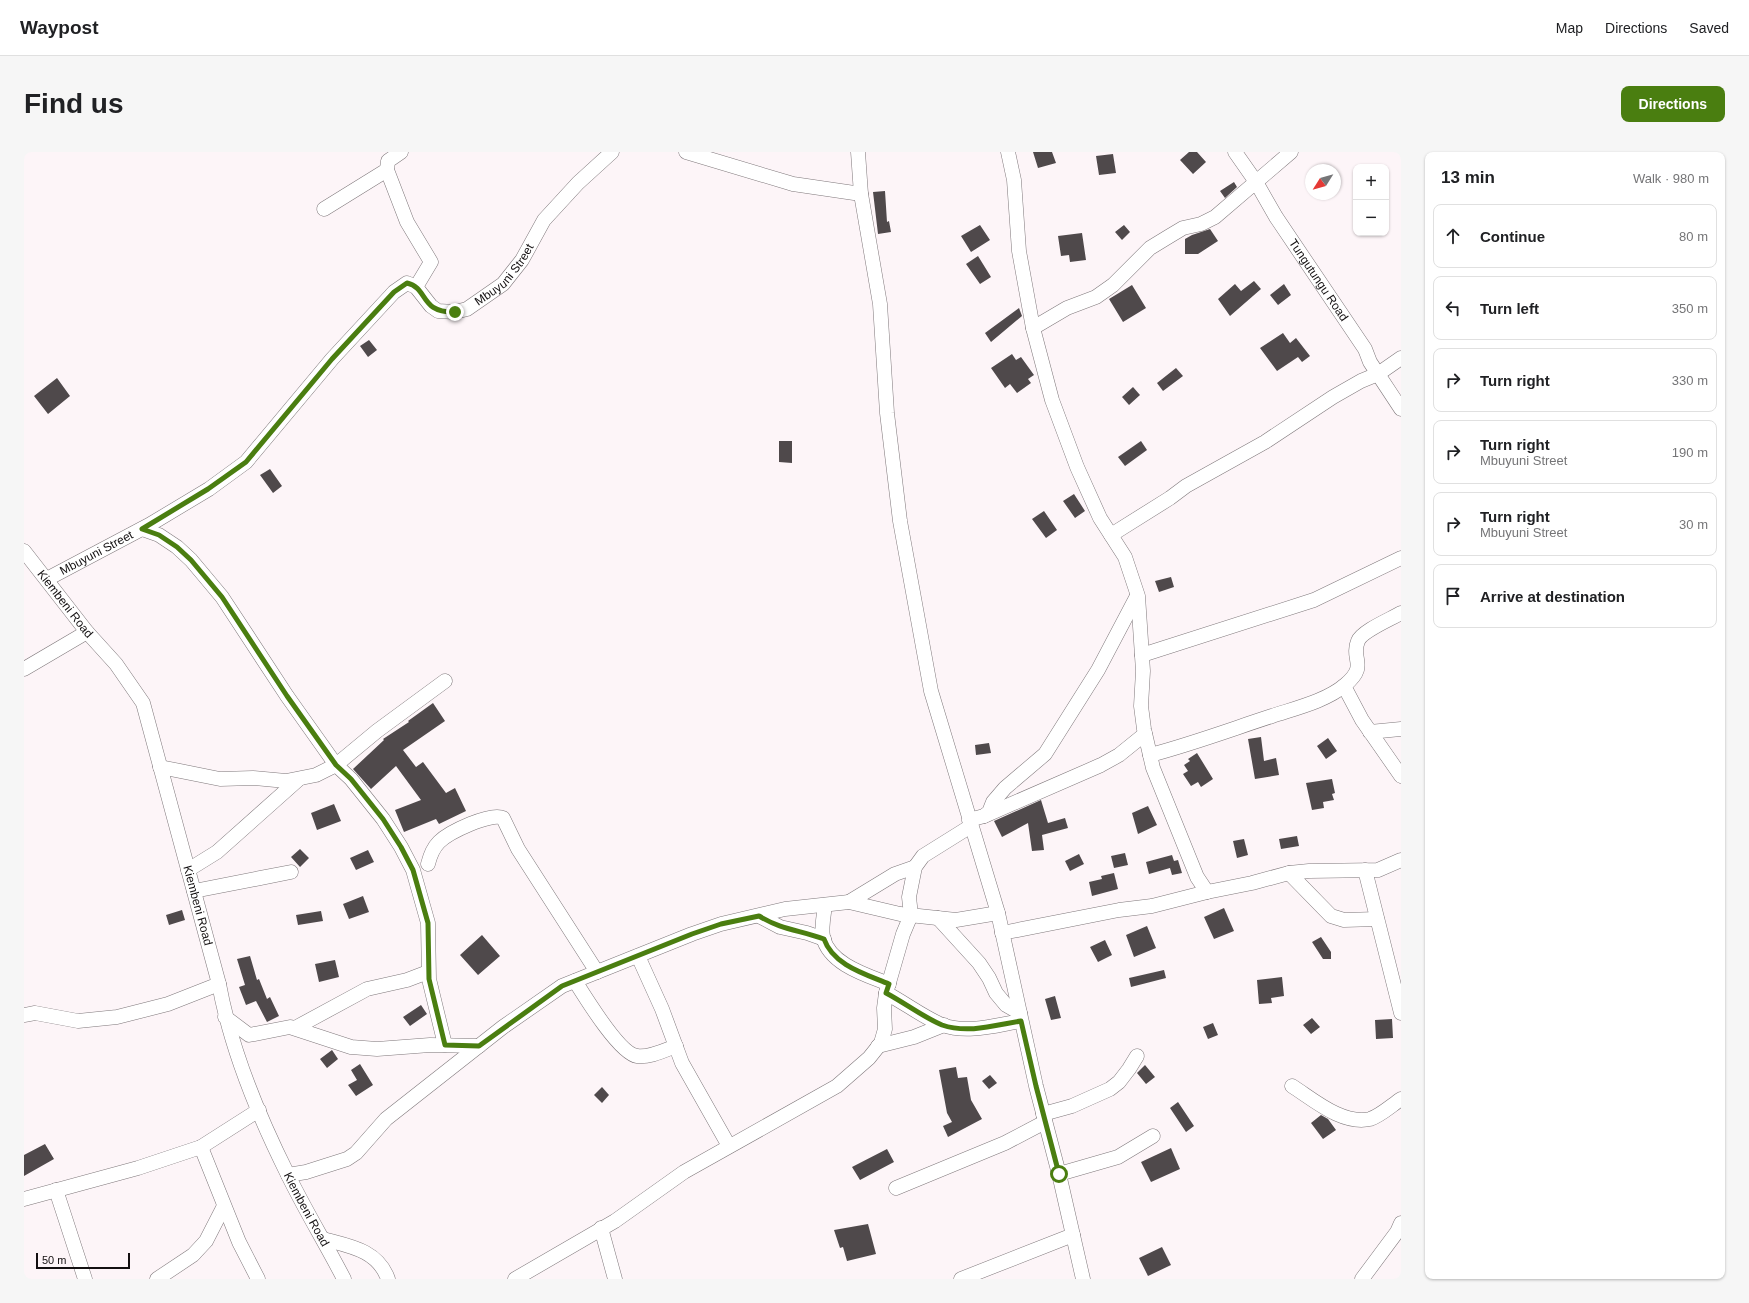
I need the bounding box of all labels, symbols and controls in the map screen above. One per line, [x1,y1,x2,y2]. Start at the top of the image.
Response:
text: Waypost [20,17,98,38]
text: Map [1556,20,1583,36]
text: Directions [1605,20,1667,36]
text: Saved [1689,20,1729,36]
button: Directions [1621,86,1725,122]
text: Find us [24,88,124,119]
north arrow [1305,164,1341,200]
map controls [1353,164,1389,236]
button: + [1353,164,1389,200]
text: 13 min [1441,168,1495,187]
text: Walk · 980 m [1633,171,1709,186]
button: − [1353,200,1389,236]
icon: ahead [1442,225,1464,247]
text: Continue [1480,228,1545,245]
text: 80 m [1679,229,1708,244]
street label: Tungutungu Road [1286,236,1351,324]
street label: Mbuyuni Street [472,241,537,308]
icon: left [1442,297,1464,319]
text: Turn left [1480,300,1539,317]
text: 350 m [1672,301,1708,316]
route end [446,303,464,321]
icon: right [1442,369,1464,391]
text: Turn right [1480,372,1550,389]
text: 330 m [1672,373,1708,388]
text: Turn right [1480,436,1550,453]
icon: right [1442,441,1464,463]
text: 190 m [1672,445,1708,460]
text: Mbuyuni Street [1480,453,1567,468]
text: Turn right [1480,508,1550,525]
icon: right [1442,513,1464,535]
text: 30 m [1679,517,1708,532]
text: Mbuyuni Street [1480,525,1567,540]
street label: Mbuyuni Street [57,527,136,578]
street label: Kiembeni Road [34,567,96,641]
icon: arrive [1442,585,1464,607]
text: Arrive at destination [1480,588,1625,605]
street label: Kiembeni Road [180,864,215,947]
route start [1050,1165,1068,1183]
street label: Kiembeni Road [281,1170,332,1249]
scale bar [36,1251,130,1270]
text: 50 m [42,1254,66,1266]

